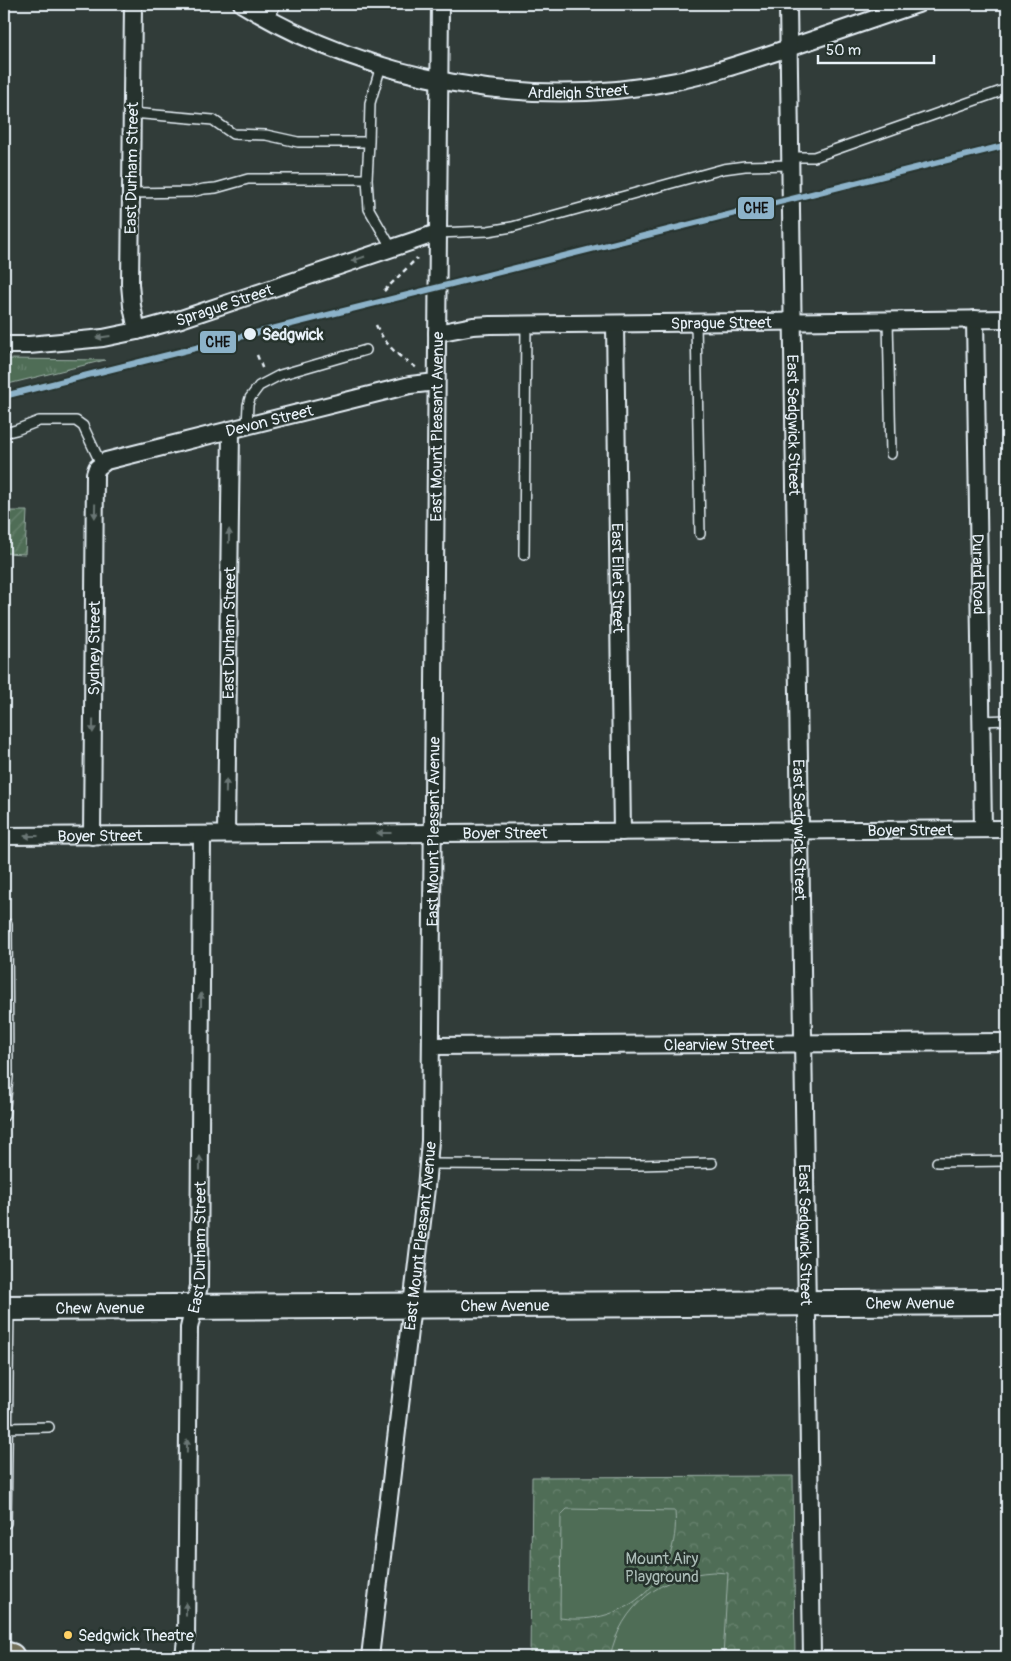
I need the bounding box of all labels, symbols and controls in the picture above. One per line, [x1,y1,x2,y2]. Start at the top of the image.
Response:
scale bar [818,32,935,64]
text: 50 m [826,41,861,60]
street label: Ardleigh Street [527,80,630,103]
street label: East Durham Street [121,101,143,234]
line badge: CHE [737,196,775,220]
text: CHE [744,200,769,217]
one-way arrow [350,255,365,263]
street label: Sprague Street [174,280,276,331]
street label: Sprague Street [671,313,772,334]
place label: Sedgwick [262,325,324,345]
marker: Sedgwick [242,326,258,342]
line badge: CHE [199,330,237,354]
street label: East Mount Pleasant Avenue [426,331,448,522]
one-way arrow [94,333,110,341]
text: CHE [206,334,231,351]
street label: East Sedgwick Street [782,354,804,496]
street label: Devon Street [224,400,316,442]
one-way arrow [91,503,99,519]
street label: East Ellet Street [607,523,628,634]
one-way arrow [225,527,233,543]
street label: Durard Road [967,533,989,615]
street label: East Durham Street [219,566,240,699]
street label: Sydney Street [84,600,105,695]
one-way arrow [89,718,97,734]
street label: East Mount Pleasant Avenue [423,736,445,927]
street label: East Sedgwick Street [788,759,810,901]
one-way arrow [222,777,230,793]
street label: Boyer Street [867,820,953,841]
street label: Boyer Street [462,823,548,844]
street label: Boyer Street [57,826,143,847]
one-way arrow [376,829,392,837]
one-way arrow [22,832,38,840]
one-way arrow [197,992,205,1008]
street label: Clearview Street [664,1035,775,1055]
street label: East Mount Pleasant Avenue [400,1141,441,1332]
one-way arrow [196,1154,204,1170]
street label: East Sedgwick Street [794,1164,816,1306]
street label: East Durham Street [184,1180,211,1315]
street label: Chew Avenue [866,1293,955,1314]
street label: Chew Avenue [461,1296,550,1316]
street label: Chew Avenue [56,1298,145,1319]
one-way arrow [184,1438,192,1454]
park label: Mount Airy Playground [625,1549,699,1587]
one-way arrow [182,1601,190,1617]
place label: Sedgwick Theatre [78,1626,194,1646]
marker: Sedgwick Theatre [62,1629,74,1641]

